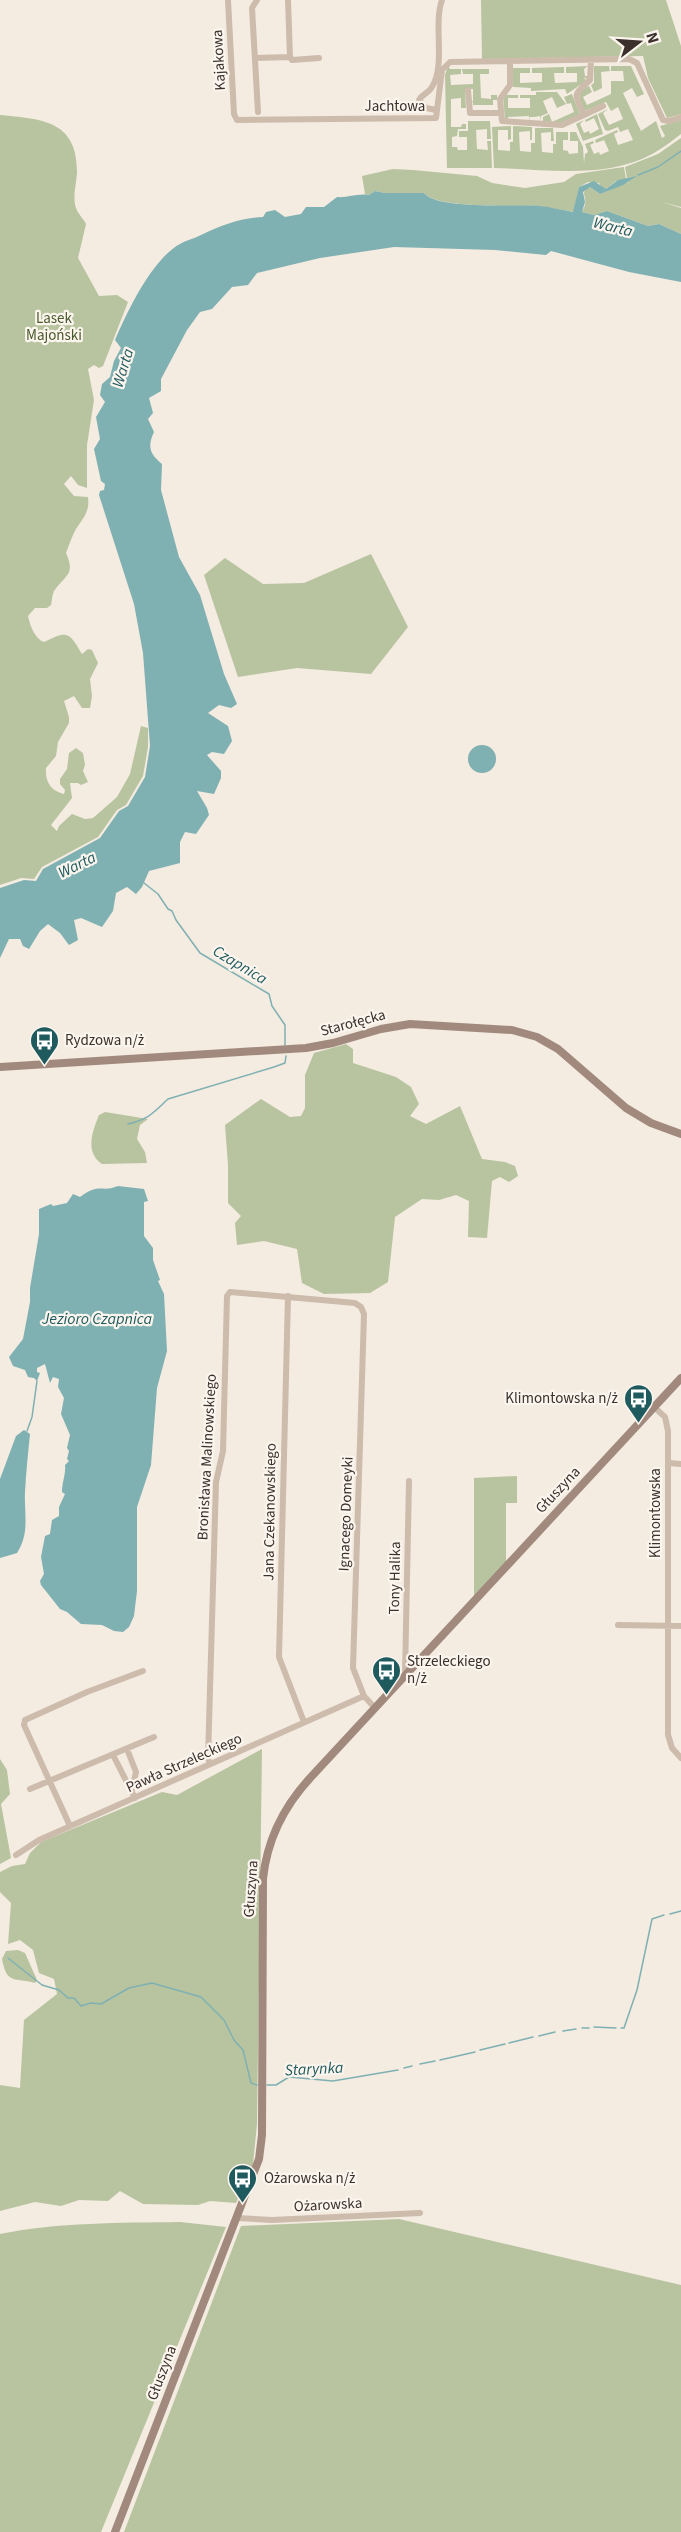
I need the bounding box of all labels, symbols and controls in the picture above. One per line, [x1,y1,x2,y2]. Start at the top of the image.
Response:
north arrow [609,12,669,72]
street label: Kajakowa [207,29,231,91]
text: N [640,30,664,46]
street label: Jachtowa [365,96,425,117]
water label: Warta [591,212,635,243]
park label: Lasek Majoński [26,308,82,346]
water label: Warta [107,345,139,390]
water label: Warta [54,846,100,884]
water label: Czapnica [209,940,272,990]
street label: Starołęcka [318,1004,388,1042]
bus stop icon: Rydzowa n/ż [28,1024,60,1066]
place label: Rydzowa n/ż [65,1030,144,1051]
water label: Jezioro Czapnica [41,1308,153,1330]
street label: Bronisława Malinowskiego [192,1373,222,1541]
bus stop icon: Klimontowska n/ż [623,1382,655,1424]
place label: Klimontowska n/ż [505,1388,618,1409]
street label: Jana Czekanowskiego [258,1443,282,1581]
street label: Ignacego Domeyki [333,1456,359,1572]
street label: Głuszyna [531,1462,585,1518]
street label: Klimontowska [645,1468,666,1558]
street label: Tony Halika [384,1541,406,1615]
place label: Strzeleckiego n/ż [407,1651,491,1689]
bus stop icon: Strzeleckiego n/ż [370,1654,402,1696]
street label: Pawła Strzeleckiego [123,1728,245,1798]
street label: Głuszyna [239,1860,263,1918]
water label: Starynka [284,2056,344,2082]
bus stop icon: Ożarowska n/ż [227,2162,259,2204]
place label: Ożarowska n/ż [264,2168,355,2189]
street label: Ożarowska [293,2193,363,2217]
street label: Głuszyna [142,2343,182,2403]

